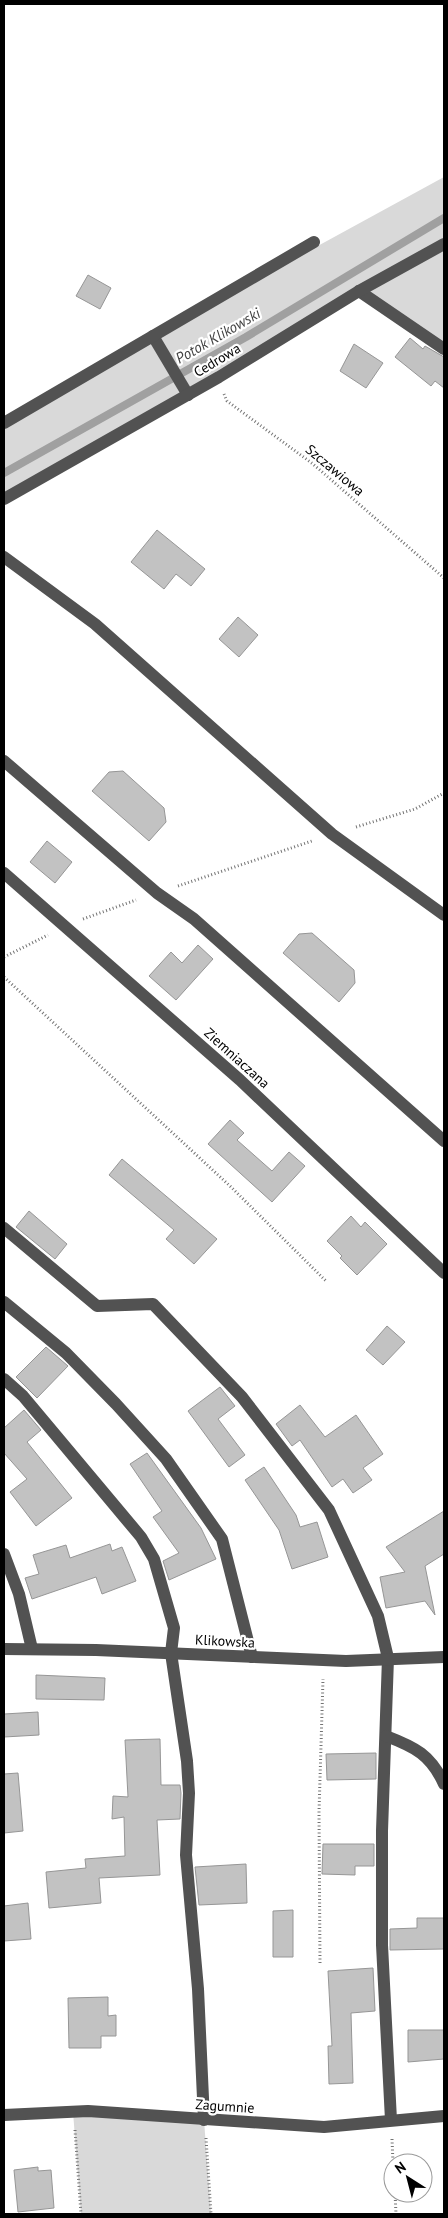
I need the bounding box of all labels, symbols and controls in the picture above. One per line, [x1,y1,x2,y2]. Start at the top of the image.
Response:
water label: Potok Klikowski [172,303,265,368]
street label: Cedrowa [190,339,244,381]
street label: Szczawiowa [302,440,368,500]
street label: Ziemniaczana [200,1024,274,1092]
street label: Klikowska [195,1630,256,1652]
street label: Zagumnie [195,2095,255,2117]
north arrow [383,2153,433,2203]
text: N [391,2157,409,2177]

